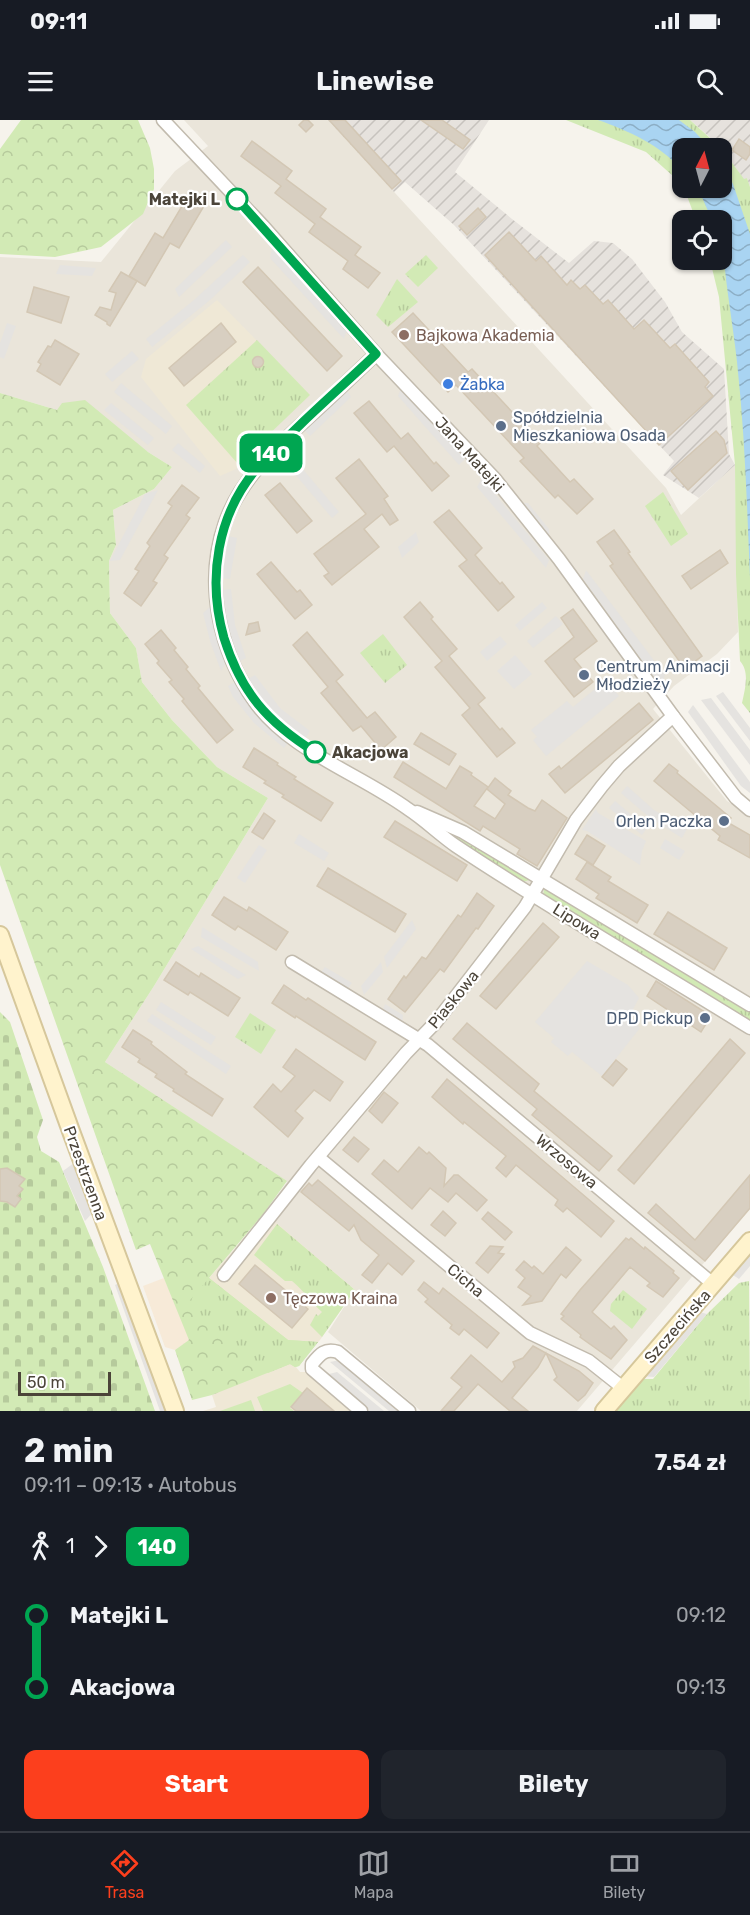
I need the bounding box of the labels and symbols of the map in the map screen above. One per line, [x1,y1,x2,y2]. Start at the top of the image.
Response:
north arrow [672,138,732,198]
marker: Matejki L [226,188,248,210]
place label: Matejki L [149,190,220,209]
place label: Bajkowa Akademia [416,326,555,345]
marker: Bajkowa Akademia [397,328,411,342]
place label: Żabka [460,375,505,394]
marker: Żabka [441,377,455,391]
place label: Spółdzielnia Mieszkaniowa Osada [513,408,666,445]
street label: Jana Matejki [431,413,508,496]
marker: Spółdzielnia Mieszkaniowa Osada [494,419,508,433]
line badge: 140 [236,434,306,472]
place label: Centrum Animacji Młodzieży [596,657,729,694]
marker: Centrum Animacji Młodzieży [577,668,591,682]
marker: Akacjowa [304,741,326,763]
place label: Akacjowa [332,743,408,762]
place label: Orlen Paczka [616,812,712,831]
marker: Orlen Paczka [717,814,731,828]
street label: Lipowa [549,899,604,943]
street label: Piaskowa [424,966,483,1032]
place label: DPD Pickup [606,1009,693,1028]
marker: DPD Pickup [698,1011,712,1025]
street label: Przestrzenna [60,1123,111,1223]
street label: Wrzosowa [532,1130,601,1193]
street label: Cicha [444,1260,488,1301]
street label: Szczecińska [640,1286,715,1367]
place label: Tęczowa Kraina [283,1289,398,1309]
marker: Tęczowa Kraina [264,1291,278,1305]
scale bar [18,1369,111,1396]

